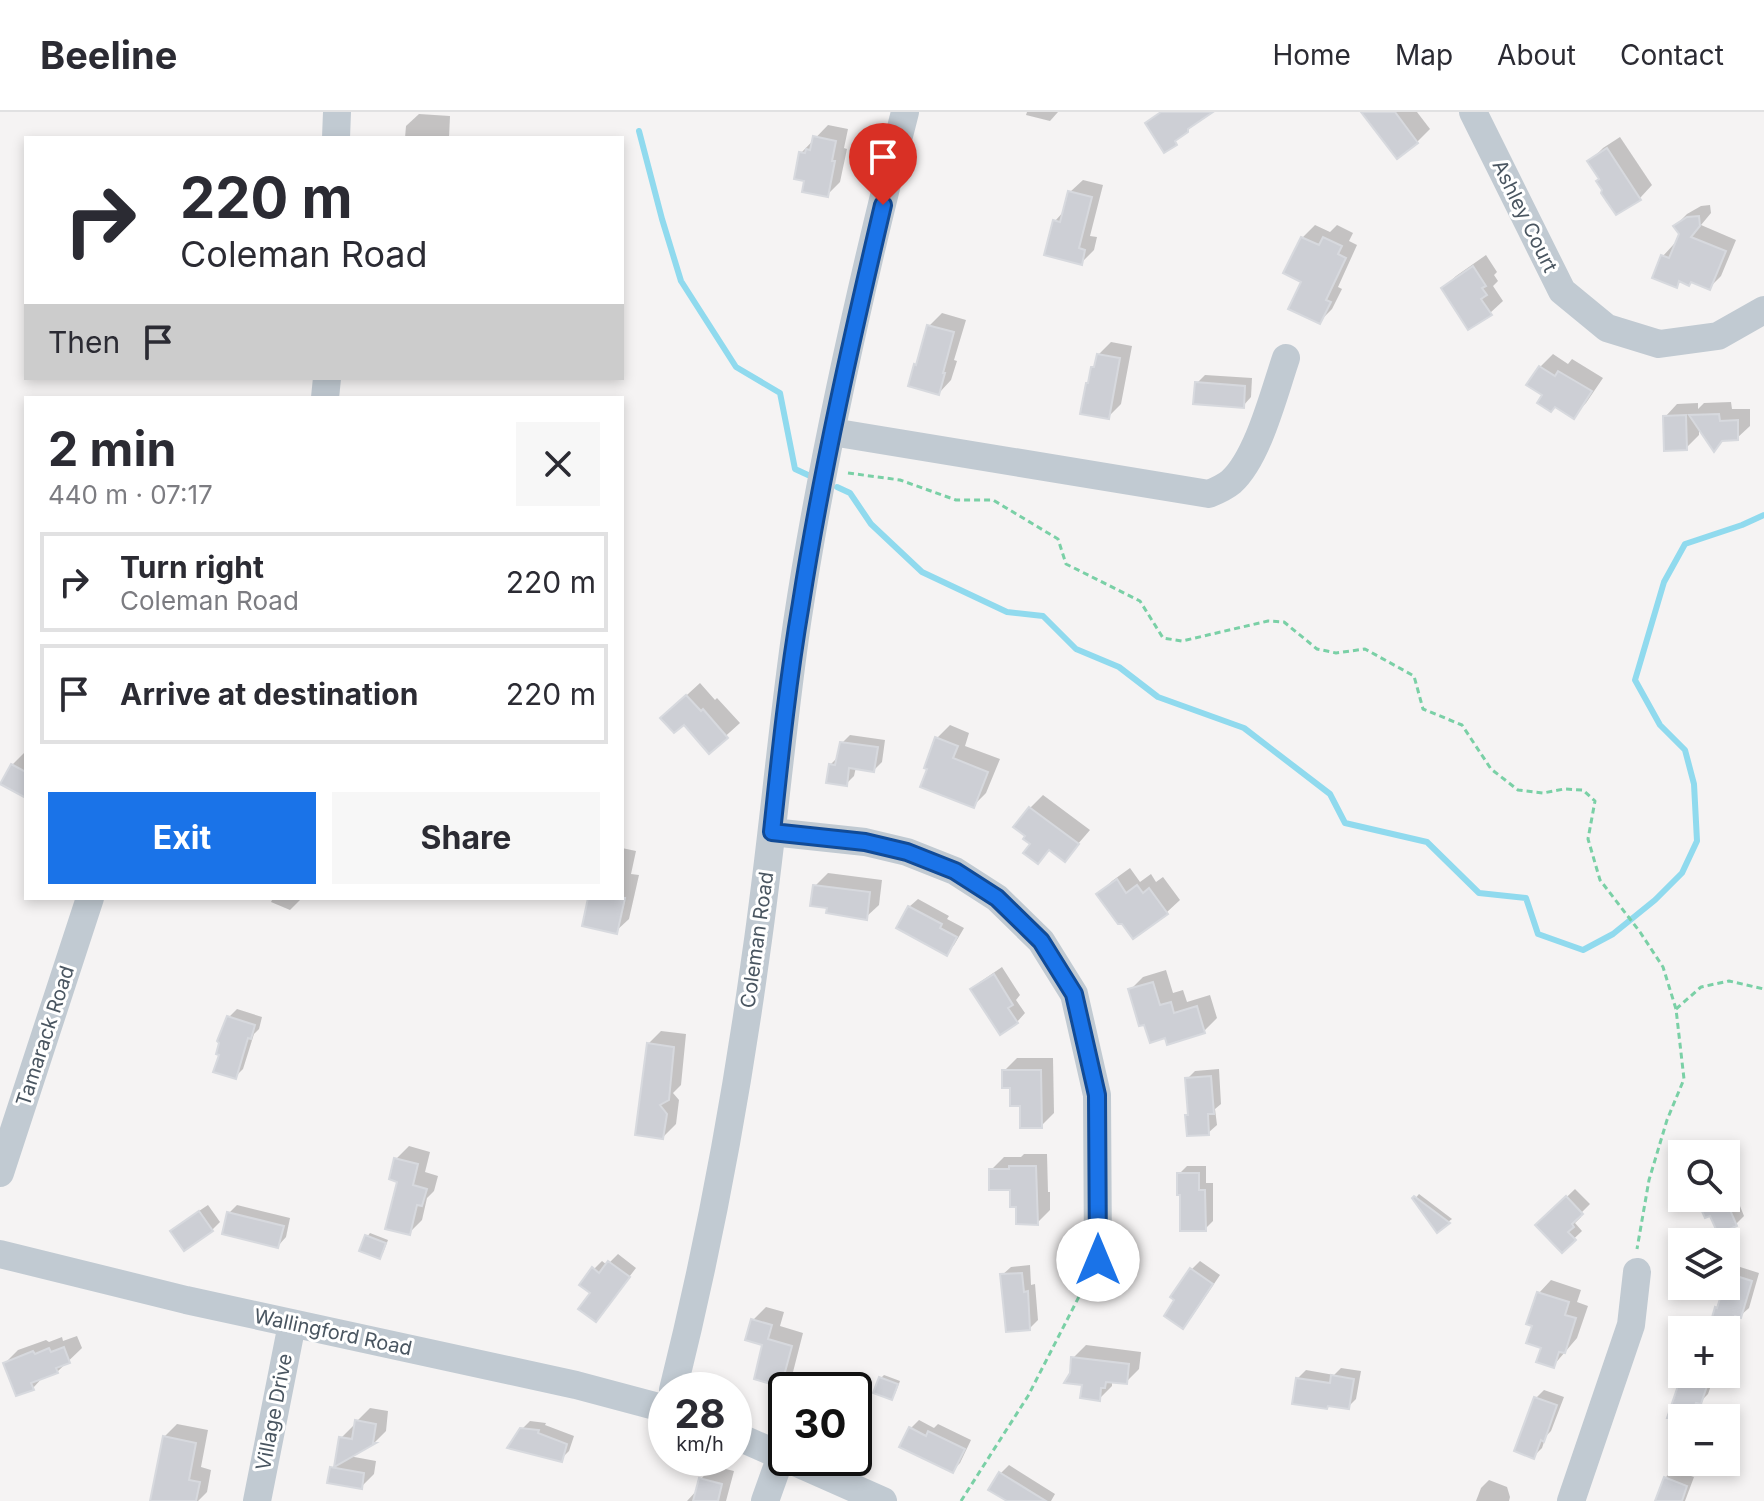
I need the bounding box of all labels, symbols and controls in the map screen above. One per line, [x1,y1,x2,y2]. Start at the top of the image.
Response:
text: Beeline [40,32,177,78]
text: Home [1272,38,1351,72]
text: Map [1395,38,1453,72]
text: About [1497,38,1576,72]
text: Contact [1620,38,1724,72]
pin [849,123,917,205]
icon: arrive [861,135,905,179]
street label: Ashley Court [1487,156,1563,276]
text: 220 m [180,164,353,232]
icon: right [48,168,152,272]
text: Coleman Road [180,232,428,276]
icon: arrive [136,320,180,364]
text: Then [48,324,120,360]
text: 2 min [48,419,176,478]
button: close [516,422,600,506]
text: 440 m · 07:17 [48,479,213,510]
text: Turn right [120,549,264,585]
icon: right [52,560,96,604]
text: 220 m [506,564,596,600]
text: Coleman Road [120,585,299,616]
icon: arrive [52,672,96,716]
text: Arrive at destination [120,676,418,712]
text: 220 m [506,676,596,712]
button: Exit [48,792,316,884]
button: Share [332,792,600,884]
street label: Coleman Road [736,870,778,1010]
street label: Tamarack Road [11,963,79,1109]
map controls [1668,1140,1740,1476]
button: search [1668,1140,1740,1212]
position arrow [1056,1218,1140,1302]
button: layers [1668,1228,1740,1300]
street label: Wallingford Road [252,1304,414,1360]
button: + [1668,1316,1740,1388]
street label: Village Drive [251,1351,297,1473]
speed limit sign: 30 [768,1372,872,1476]
text: 28 [674,1389,726,1438]
button: − [1668,1404,1740,1476]
text: km/h [676,1432,724,1456]

